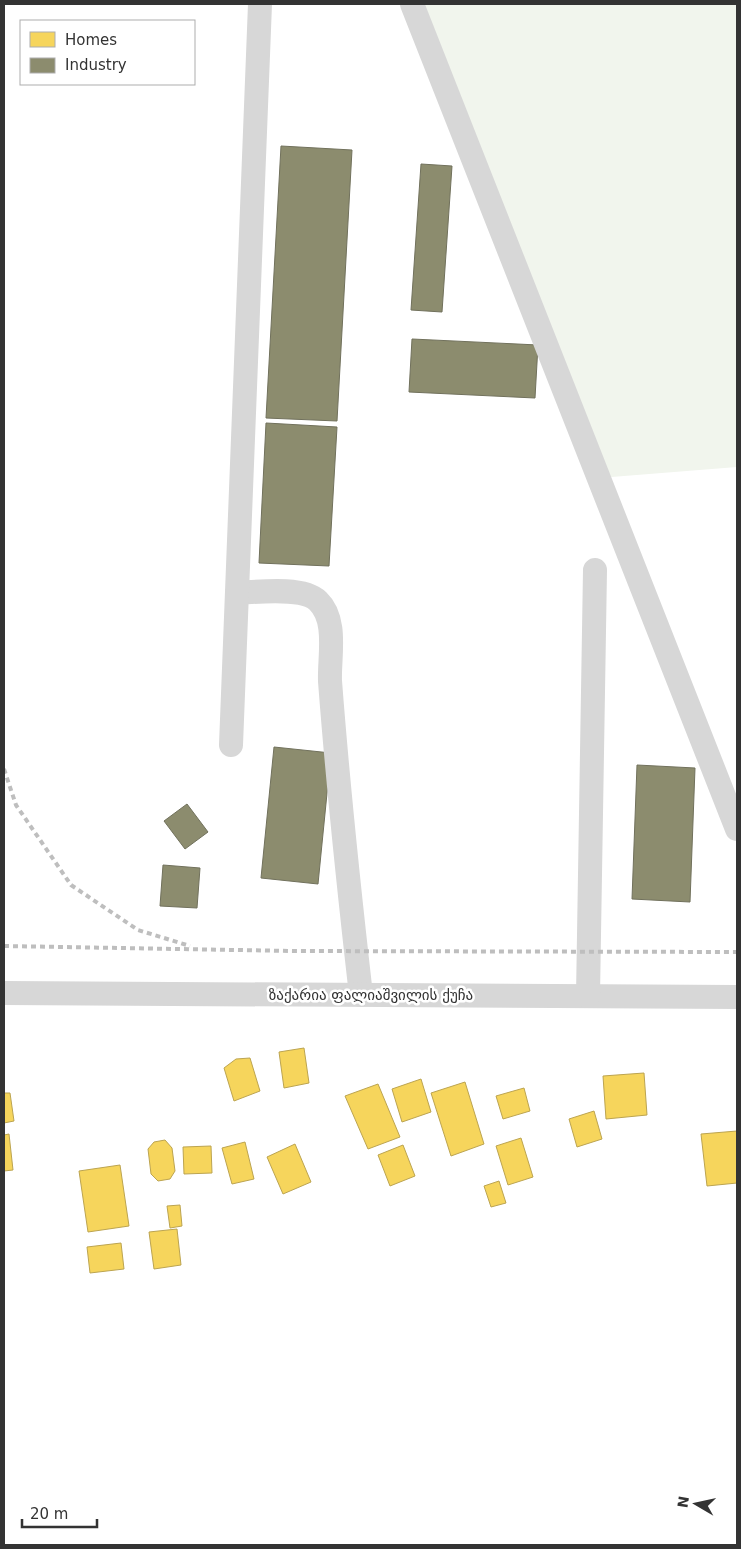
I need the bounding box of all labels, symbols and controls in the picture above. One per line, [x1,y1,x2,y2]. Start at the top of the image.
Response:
legend [20,20,195,85]
text: Homes [65,31,117,49]
text: Industry [65,56,127,74]
street label: ზაქარია ფალიაშვილის ქუჩა [269,986,473,1004]
north arrow [671,1479,721,1529]
text: N [674,1495,692,1509]
scale bar [22,1496,98,1528]
text: 20 m [30,1505,68,1523]

